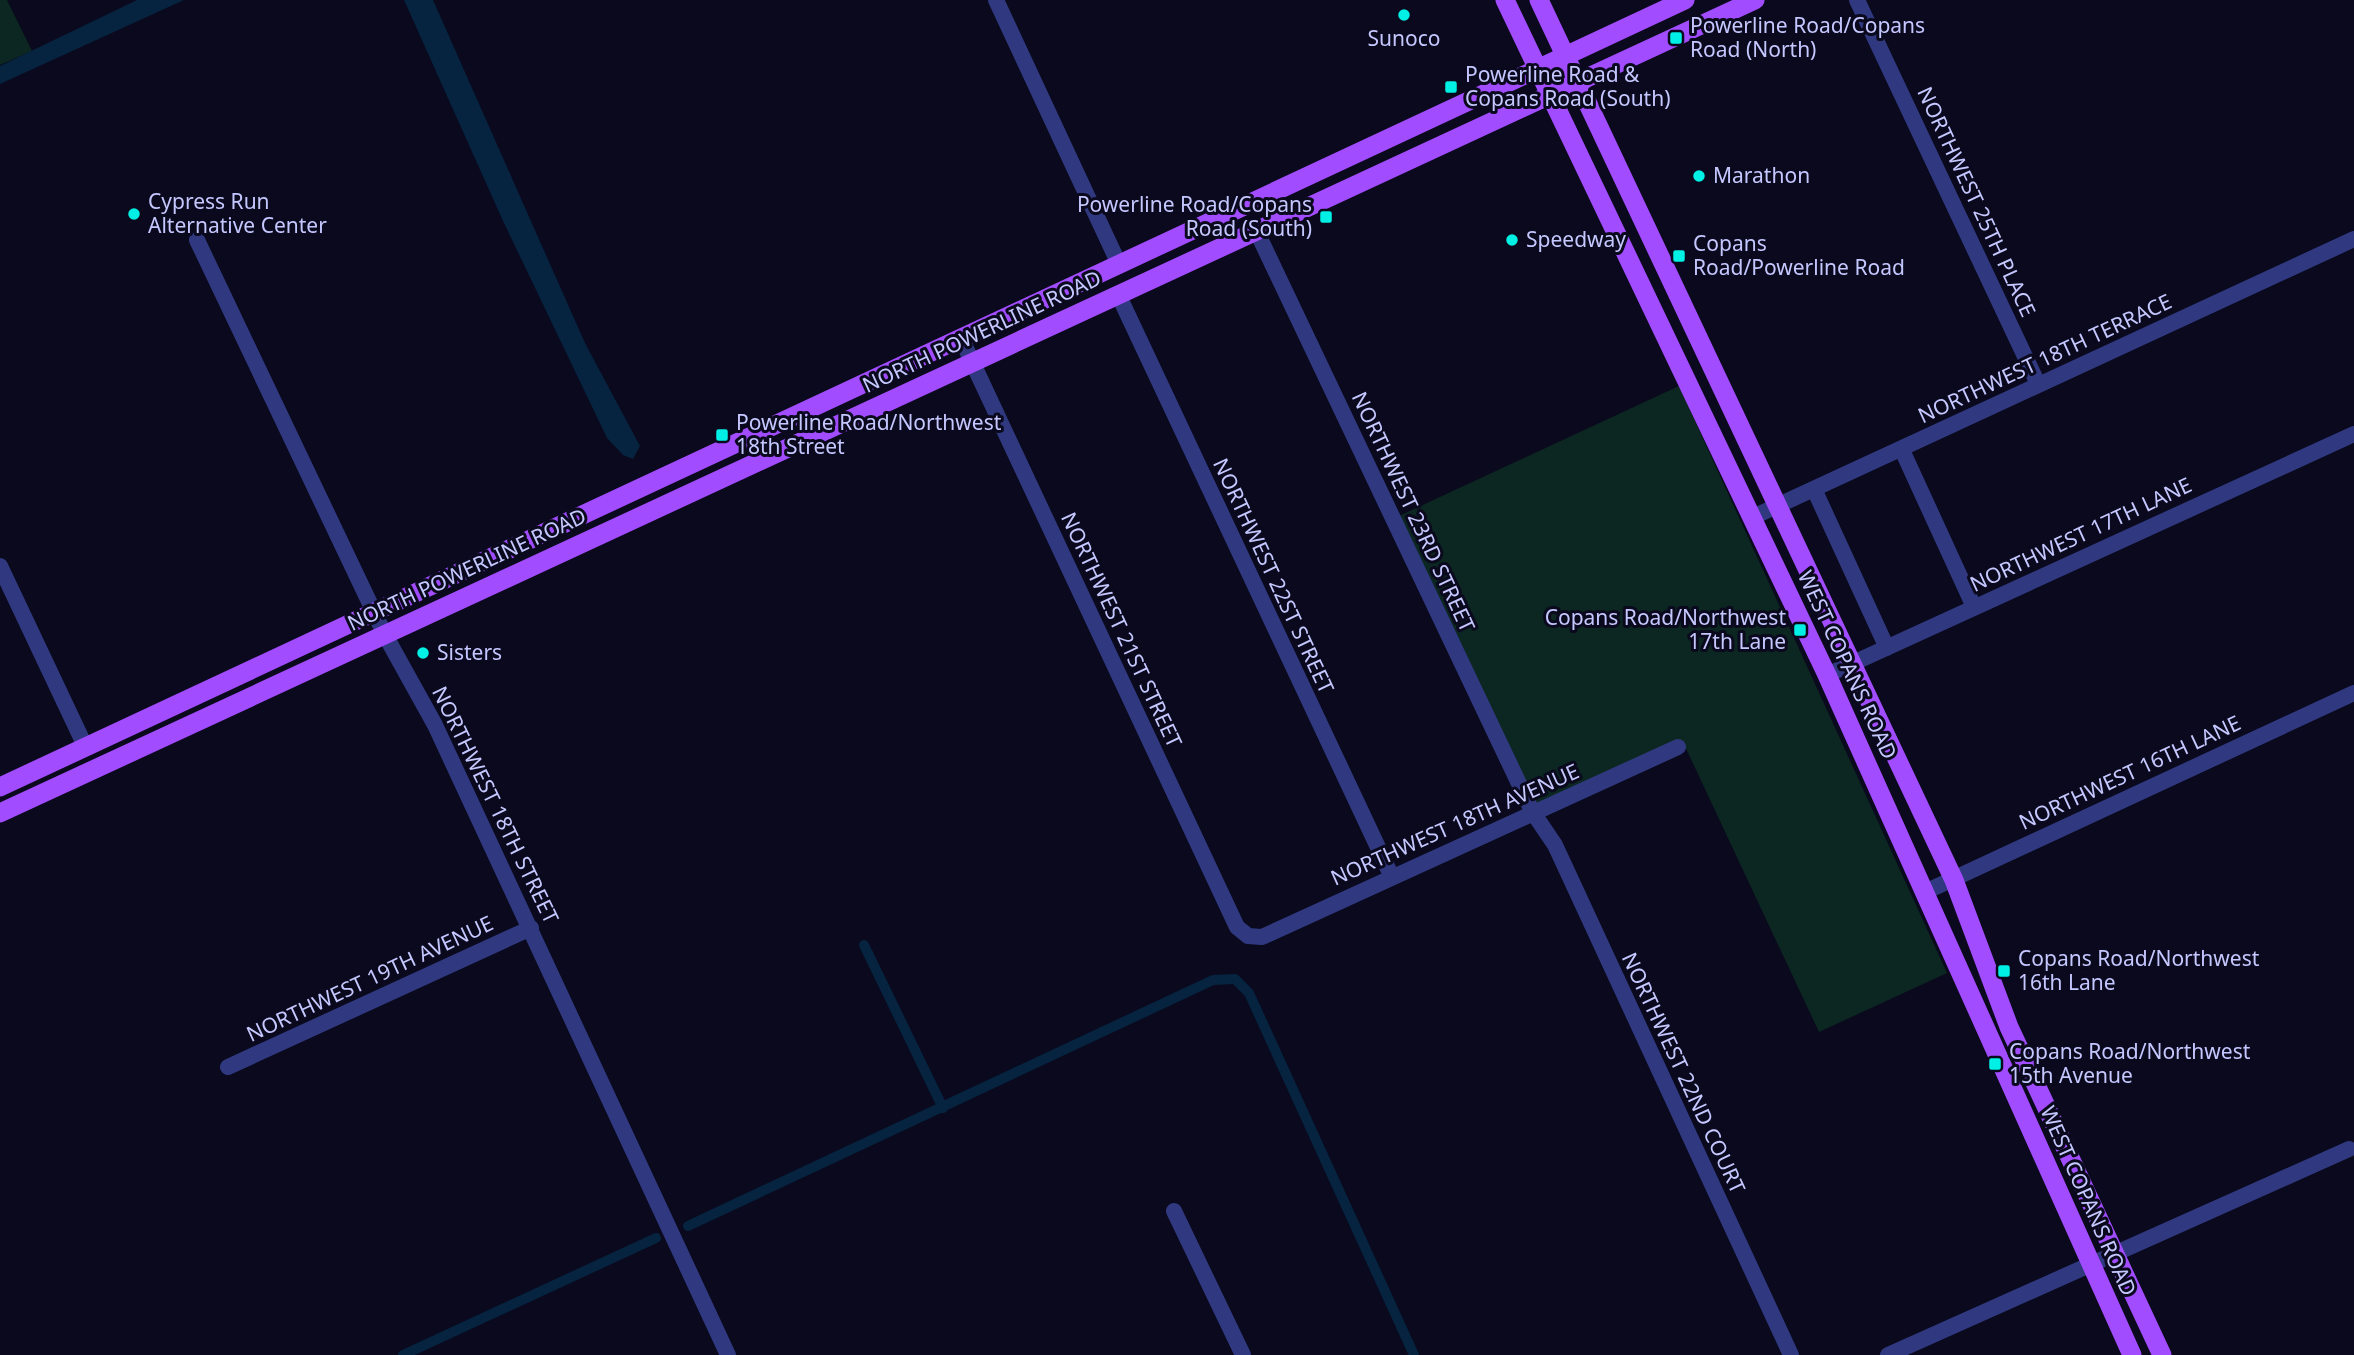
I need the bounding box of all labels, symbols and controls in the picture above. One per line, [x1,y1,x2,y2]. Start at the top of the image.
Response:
marker: Sunoco [1396,7,1412,23]
place label: Powerline Road/Copans Road (North) [1690,11,1925,63]
place label: Sunoco [1368,24,1440,52]
marker: Powerline Road/Copans Road (North) [1668,30,1684,46]
place label: Powerline Road & Copans Road (South) [1465,60,1670,112]
marker: Powerline Road & Copans Road (South) [1443,79,1459,95]
street label: NORTHWEST 25TH PLACE [1911,82,2043,321]
place label: Marathon [1713,161,1810,189]
marker: Marathon [1691,168,1707,184]
place label: Cypress Run Alternative Center [148,187,327,239]
place label: Powerline Road/Copans Road (South) [1077,190,1312,242]
marker: Cypress Run Alternative Center [126,206,142,222]
marker: Powerline Road/Copans Road (South) [1318,209,1334,225]
place label: Speedway [1526,225,1626,253]
place label: Copans Road/Powerline Road [1693,229,1905,281]
marker: Speedway [1504,232,1520,248]
marker: Copans Road/Powerline Road [1671,248,1687,264]
street label: NORTH POWERLINE ROAD [858,263,1105,399]
street label: NORTHWEST 18TH TERRACE [1913,287,2176,429]
street label: NORTHWEST 23RD STREET [1346,387,1482,636]
place label: Powerline Road/Northwest 18th Street [736,408,1002,460]
marker: Powerline Road/Northwest 18th Street [714,427,730,443]
street label: NORTHWEST 22ST STREET [1207,453,1341,698]
street label: NORTHWEST 17TH LANE [1965,470,2196,598]
street label: NORTH POWERLINE ROAD [343,501,590,637]
street label: NORTHWEST 21ST STREET [1055,507,1189,752]
street label: WEST COPANS ROAD [1792,566,1904,763]
place label: Copans Road/Northwest 17th Lane [1545,603,1786,655]
marker: Copans Road/Northwest 17th Lane [1792,622,1808,638]
place label: Sisters [437,638,502,666]
marker: Sisters [415,645,431,661]
street label: NORTHWEST 18TH STREET [426,681,566,928]
street label: NORTHWEST 16TH LANE [2014,708,2245,836]
street label: NORTHWEST 18TH AVENUE [1326,757,1583,892]
street label: NORTHWEST 19TH AVENUE [242,909,497,1048]
place label: Copans Road/Northwest 16th Lane [2018,944,2260,996]
street label: NORTHWEST 22ND COURT [1616,948,1752,1198]
marker: Copans Road/Northwest 16th Lane [1996,963,2012,979]
place label: Copans Road/Northwest 15th Avenue [2009,1037,2251,1089]
marker: Copans Road/Northwest 15th Avenue [1987,1056,2003,1072]
street label: WEST COPANS ROAD [2034,1101,2143,1300]

